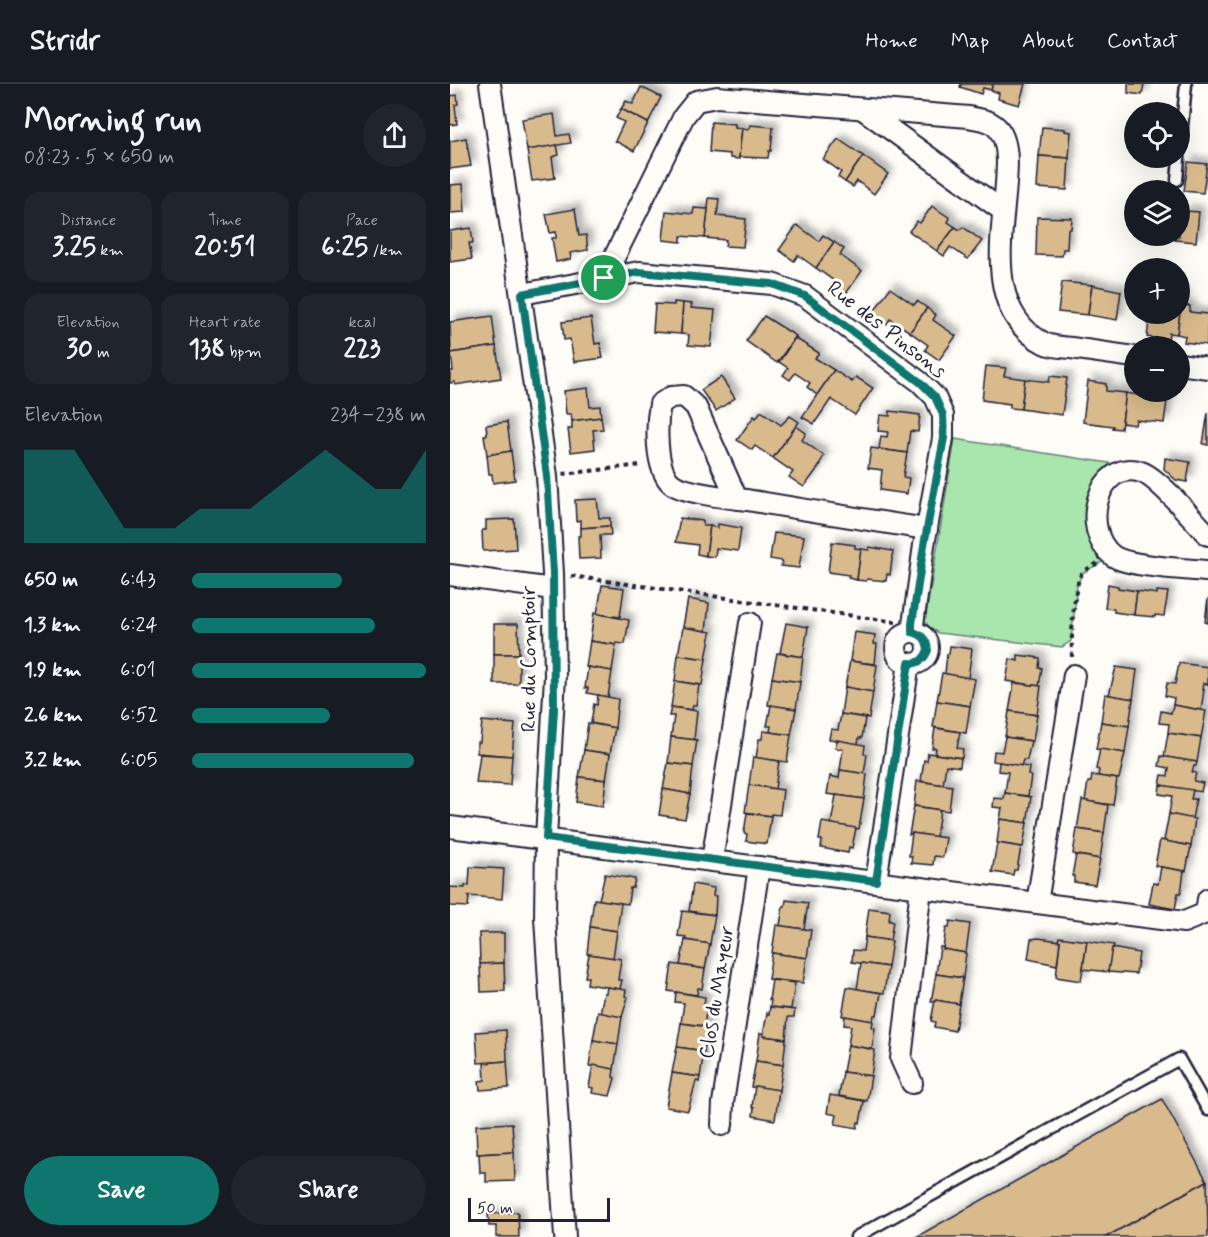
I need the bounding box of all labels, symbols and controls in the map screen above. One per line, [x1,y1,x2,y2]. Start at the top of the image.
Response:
text: Stridr [30,23,100,60]
text: Home [866,27,918,55]
text: Map [951,27,989,55]
text: About [1022,27,1074,55]
text: Contact [1107,27,1178,55]
text: Morning run [24,99,202,143]
map controls [1124,102,1190,402]
button: locate [1124,102,1190,168]
button: share [363,104,426,167]
text: 08:23 · 5 × 650 m [24,144,174,171]
button: layers [1124,180,1190,246]
text: Distance [60,210,116,231]
text: Time [208,210,242,231]
text: Pace [346,210,378,231]
text: 3.25 [52,231,96,265]
text: 20:51 [194,231,256,265]
text: 6:25 [321,231,368,265]
text: km [96,240,124,261]
text: /km [368,240,403,261]
pin [578,252,629,303]
button: + [1124,258,1190,324]
icon: arrive [587,261,620,294]
street label: Rue des Pinsons [821,274,952,385]
text: Elevation [57,312,120,333]
text: Heart rate [189,312,261,333]
text: kcal [349,312,375,333]
text: 30 [66,333,93,367]
text: 138 [188,333,225,367]
text: 223 [343,333,381,367]
button: − [1124,336,1190,402]
text: m [93,342,110,363]
text: bpm [225,342,262,363]
text: Elevation [24,402,103,429]
text: 234–238 m [330,402,426,429]
text: 650 m [24,567,78,594]
text: 6:43 [120,567,156,594]
street label: Rue du Comptoir [515,586,543,732]
text: 1.3 km [24,612,81,639]
text: 6:24 [120,612,158,639]
text: 1.9 km [24,657,82,684]
text: 6:01 [120,657,155,684]
text: 2.6 km [24,702,83,729]
text: 6:52 [120,702,158,729]
text: 3.2 km [24,747,82,774]
text: 6:05 [120,747,157,774]
street label: Clos du Mayeur [693,923,741,1061]
button: Save [24,1156,219,1225]
button: Share [231,1156,426,1225]
scale bar [468,1195,610,1222]
text: 50 m [477,1198,513,1219]

